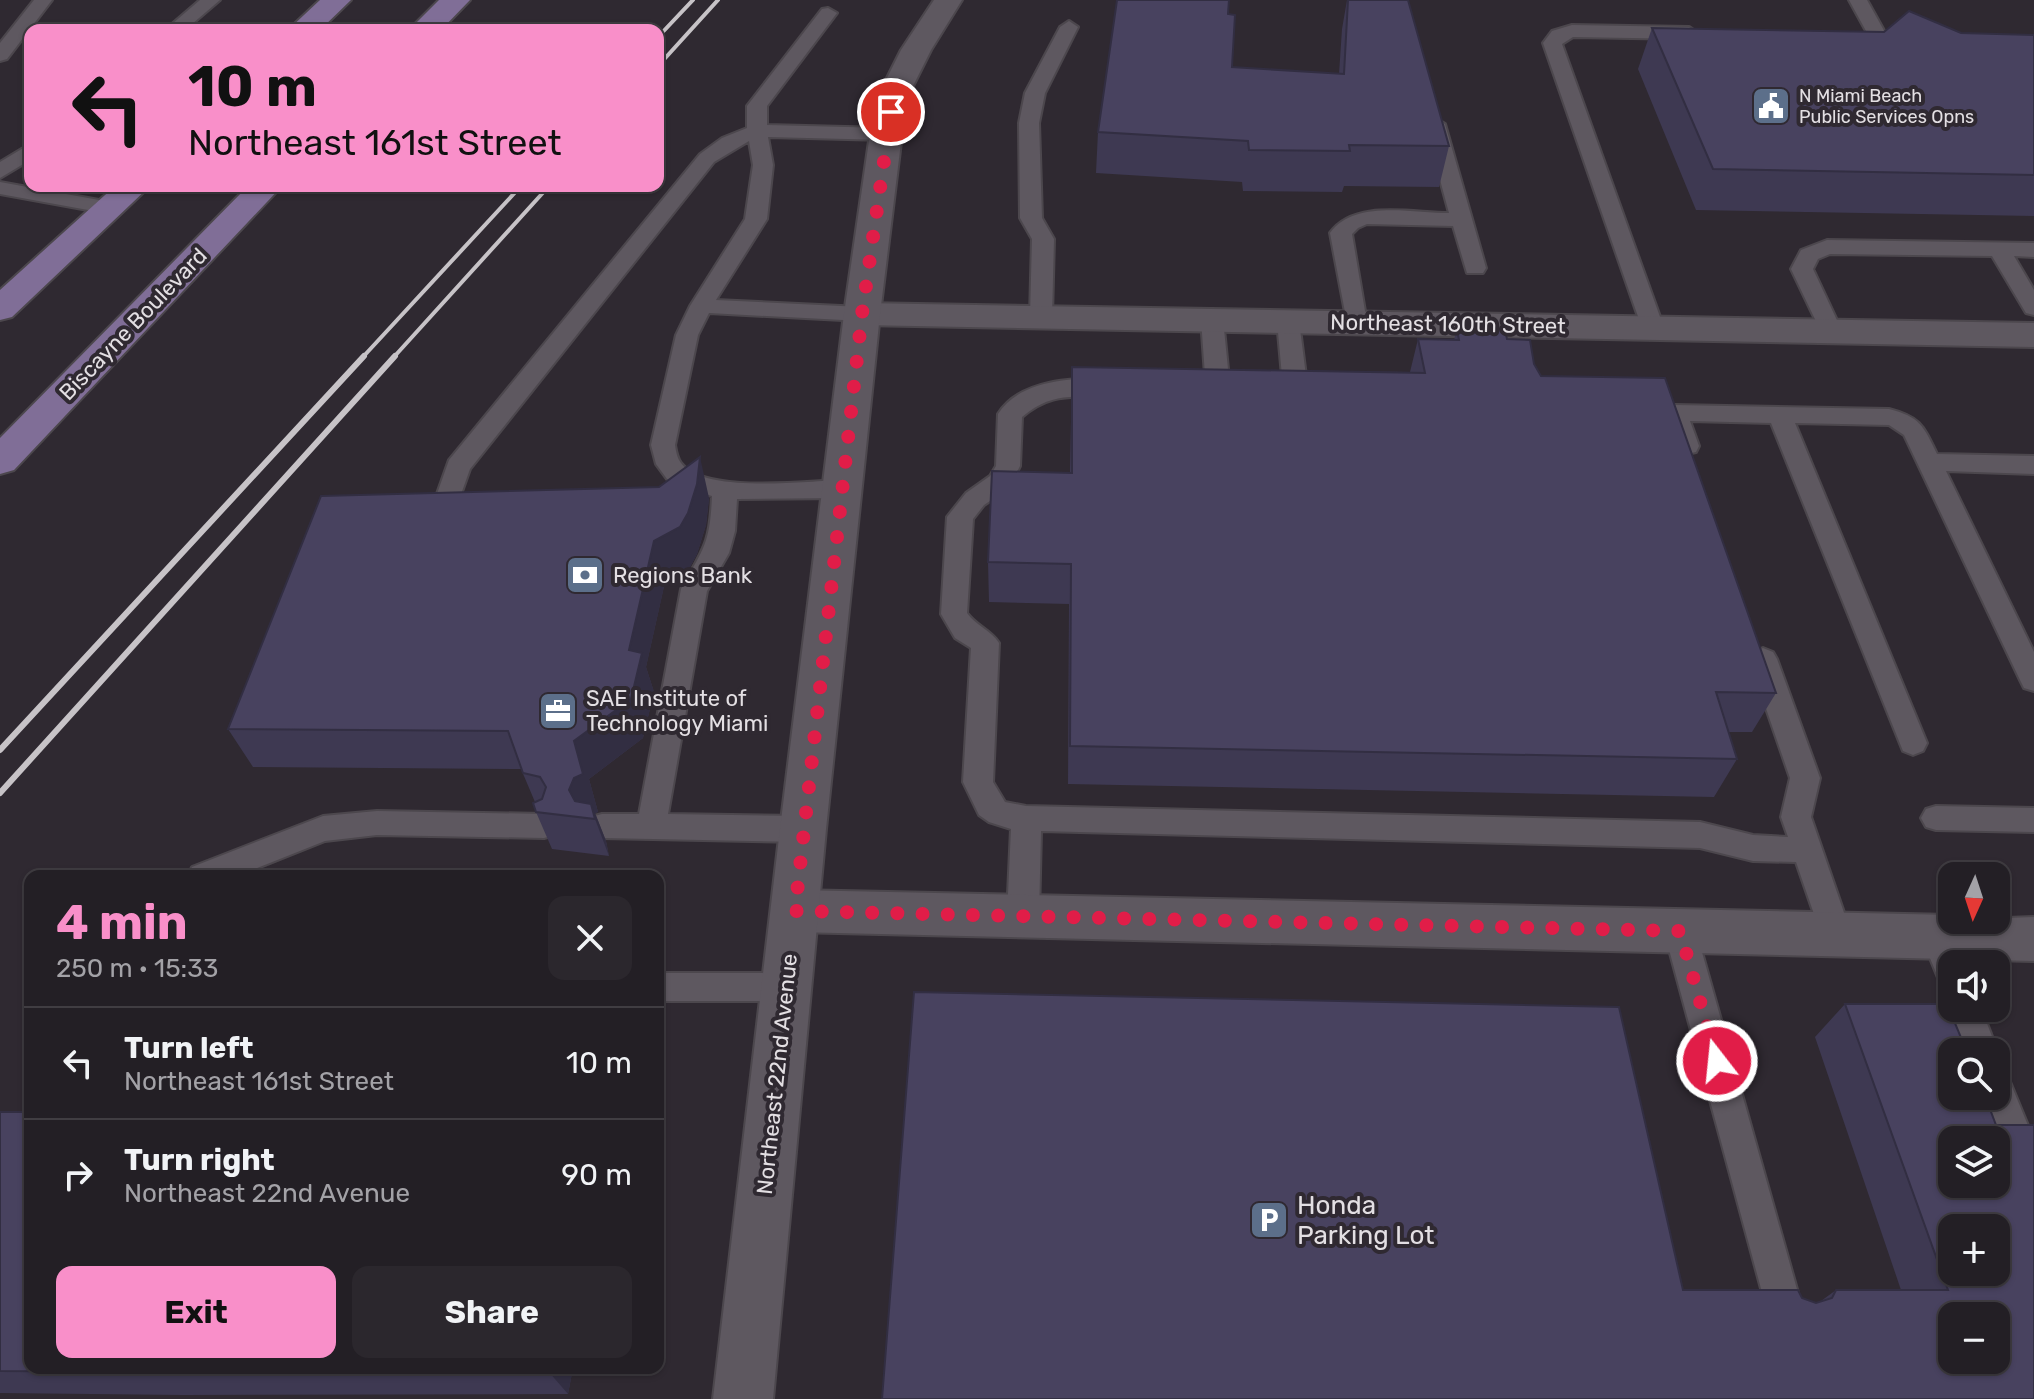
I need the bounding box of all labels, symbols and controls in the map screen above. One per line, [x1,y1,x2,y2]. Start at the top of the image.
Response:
text: 10 m [188,54,317,120]
icon: left [56,56,160,160]
pin [857,78,925,146]
public building icon: N Miami Beach Public Services Opns [1750,85,1792,127]
place label: N Miami Beach Public Services Opns [1799,85,1974,128]
icon: arrive [869,90,913,134]
text: Northeast 161st Street [188,121,562,164]
street label: Biscayne Boulevard [53,242,213,406]
street label: Northeast 160th Street [1330,308,1566,340]
bank icon: Regions Bank [564,554,606,596]
place label: Regions Bank [613,562,753,589]
place label: SAE Institute of Technology Miami [586,685,768,737]
office icon: SAE Institute of Technology Miami [537,690,579,732]
north arrow [1938,862,2010,934]
map controls [1938,862,2010,1374]
text: 4 min [56,894,188,951]
button: close [548,896,632,980]
button: sound [1938,950,2010,1022]
street label: Northeast 22nd Avenue [751,952,803,1196]
text: 250 m · 15:33 [56,953,219,984]
position arrow [1675,1019,1759,1103]
text: Turn left [124,1030,254,1066]
button: search [1938,1038,2010,1110]
icon: left [56,1041,100,1085]
text: 10 m [566,1045,632,1081]
text: Northeast 161st Street [124,1066,394,1097]
button: layers [1938,1126,2010,1198]
text: Turn right [124,1142,275,1178]
icon: right [56,1153,100,1197]
text: 90 m [561,1157,632,1193]
text: Northeast 22nd Avenue [124,1178,410,1209]
place label: Honda Parking Lot [1297,1190,1434,1251]
parking icon: Honda Parking Lot [1248,1199,1290,1241]
button: + [1938,1214,2010,1286]
button: Exit [56,1266,336,1358]
button: Share [352,1266,632,1358]
button: − [1938,1302,2010,1374]

